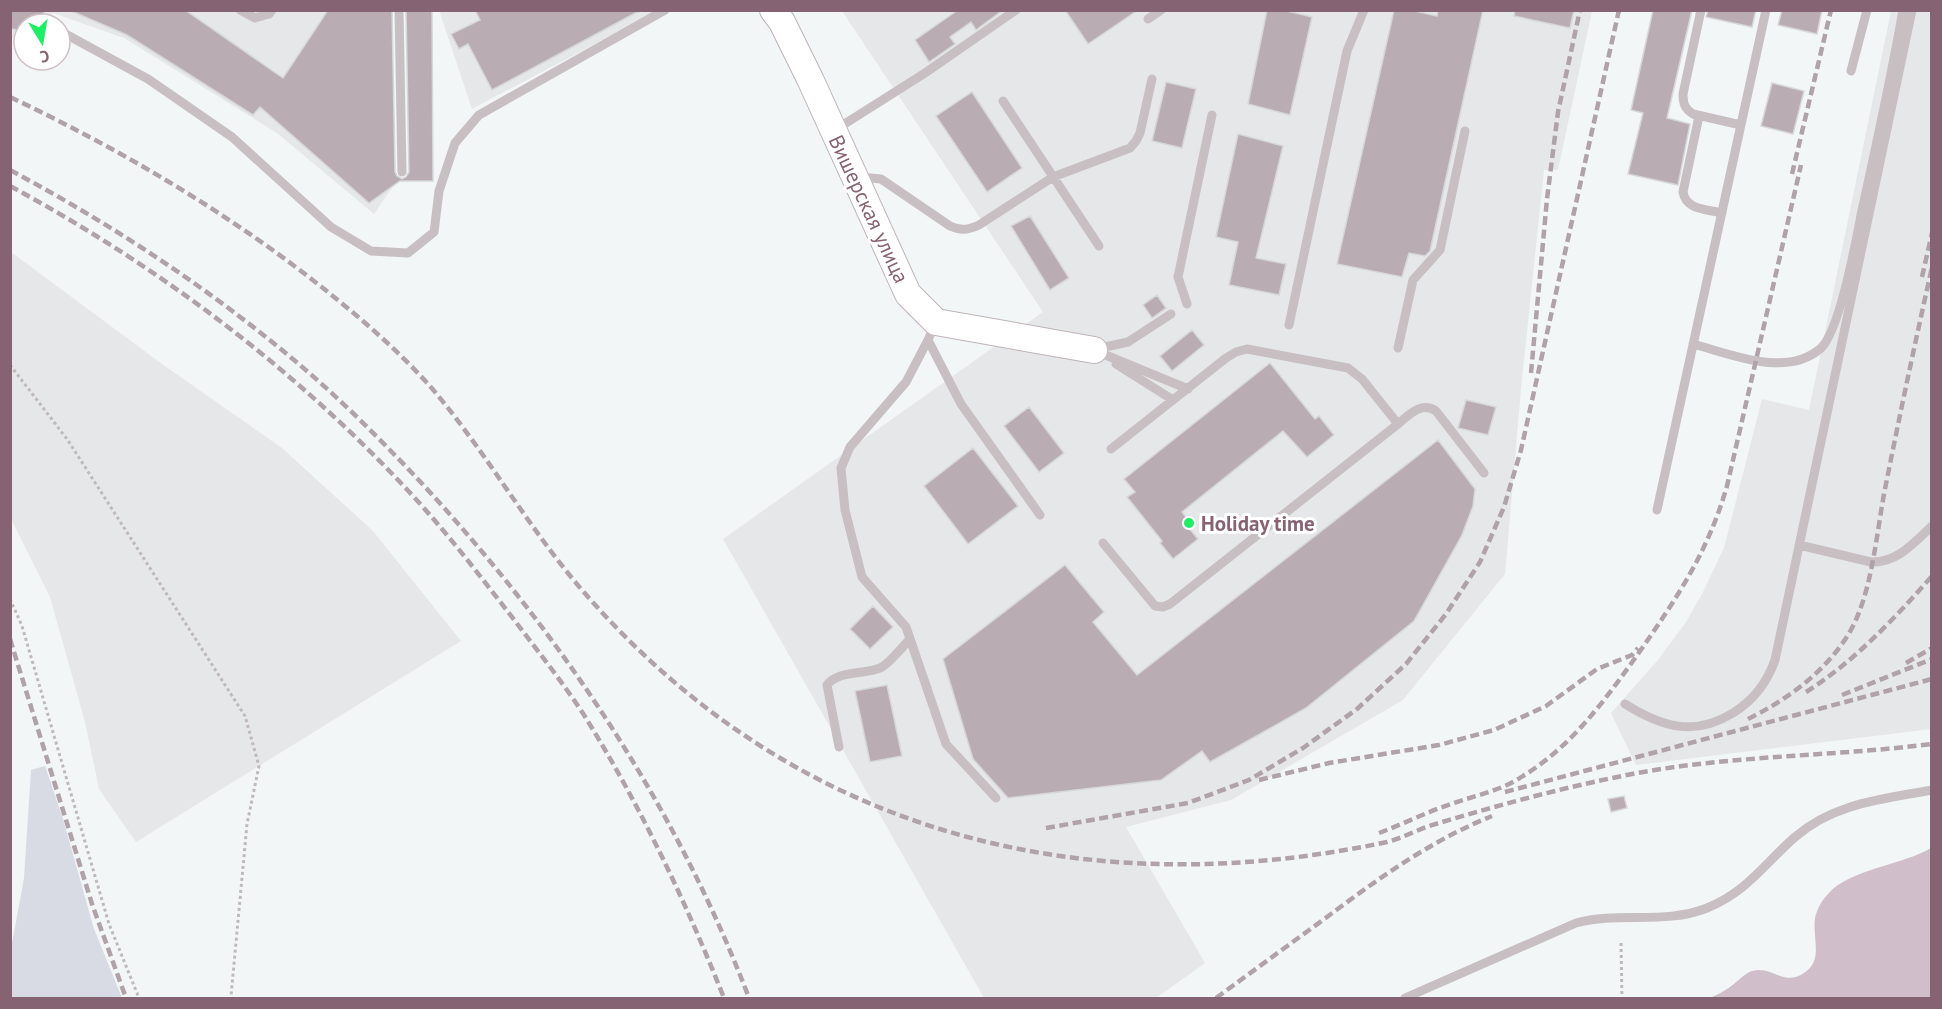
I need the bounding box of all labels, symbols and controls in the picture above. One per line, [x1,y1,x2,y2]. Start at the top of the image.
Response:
north arrow [12,12,72,72]
text: С [39,46,51,67]
street label: Вишерская улица [823,131,915,287]
place label: Holiday time [1201,510,1315,537]
marker: Holiday time [1182,516,1196,530]

